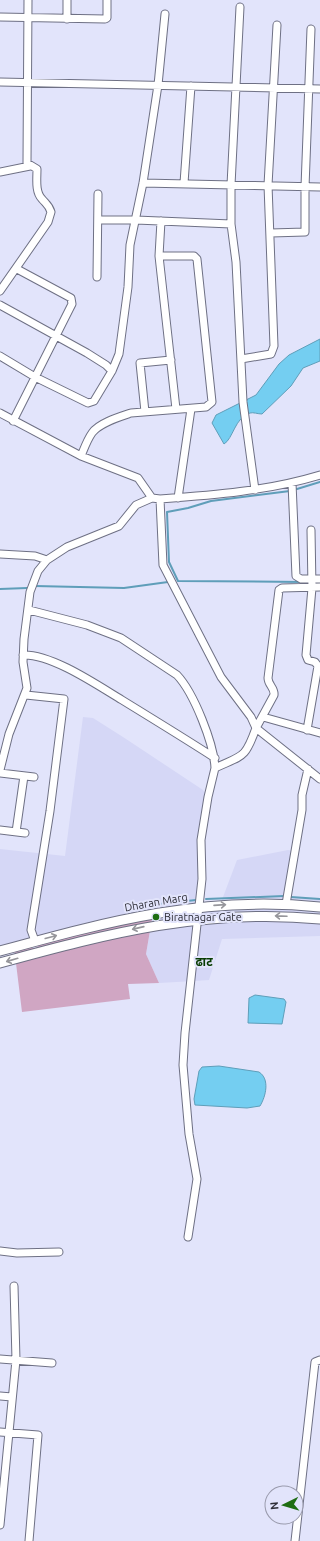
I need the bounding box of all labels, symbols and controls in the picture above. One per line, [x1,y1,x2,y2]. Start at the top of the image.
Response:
street label: Dharan Marg [123,891,189,913]
one-way arrow [213,902,226,909]
place label: Biratnagar Gate [164,911,242,923]
marker: Biratnagar Gate [151,912,161,922]
one-way arrow [275,912,288,920]
one-way arrow [132,925,145,933]
one-way arrow [44,933,57,940]
district label: ढाट [195,955,213,968]
one-way arrow [6,956,19,964]
north arrow [264,1485,304,1525]
text: N [268,1501,280,1510]

